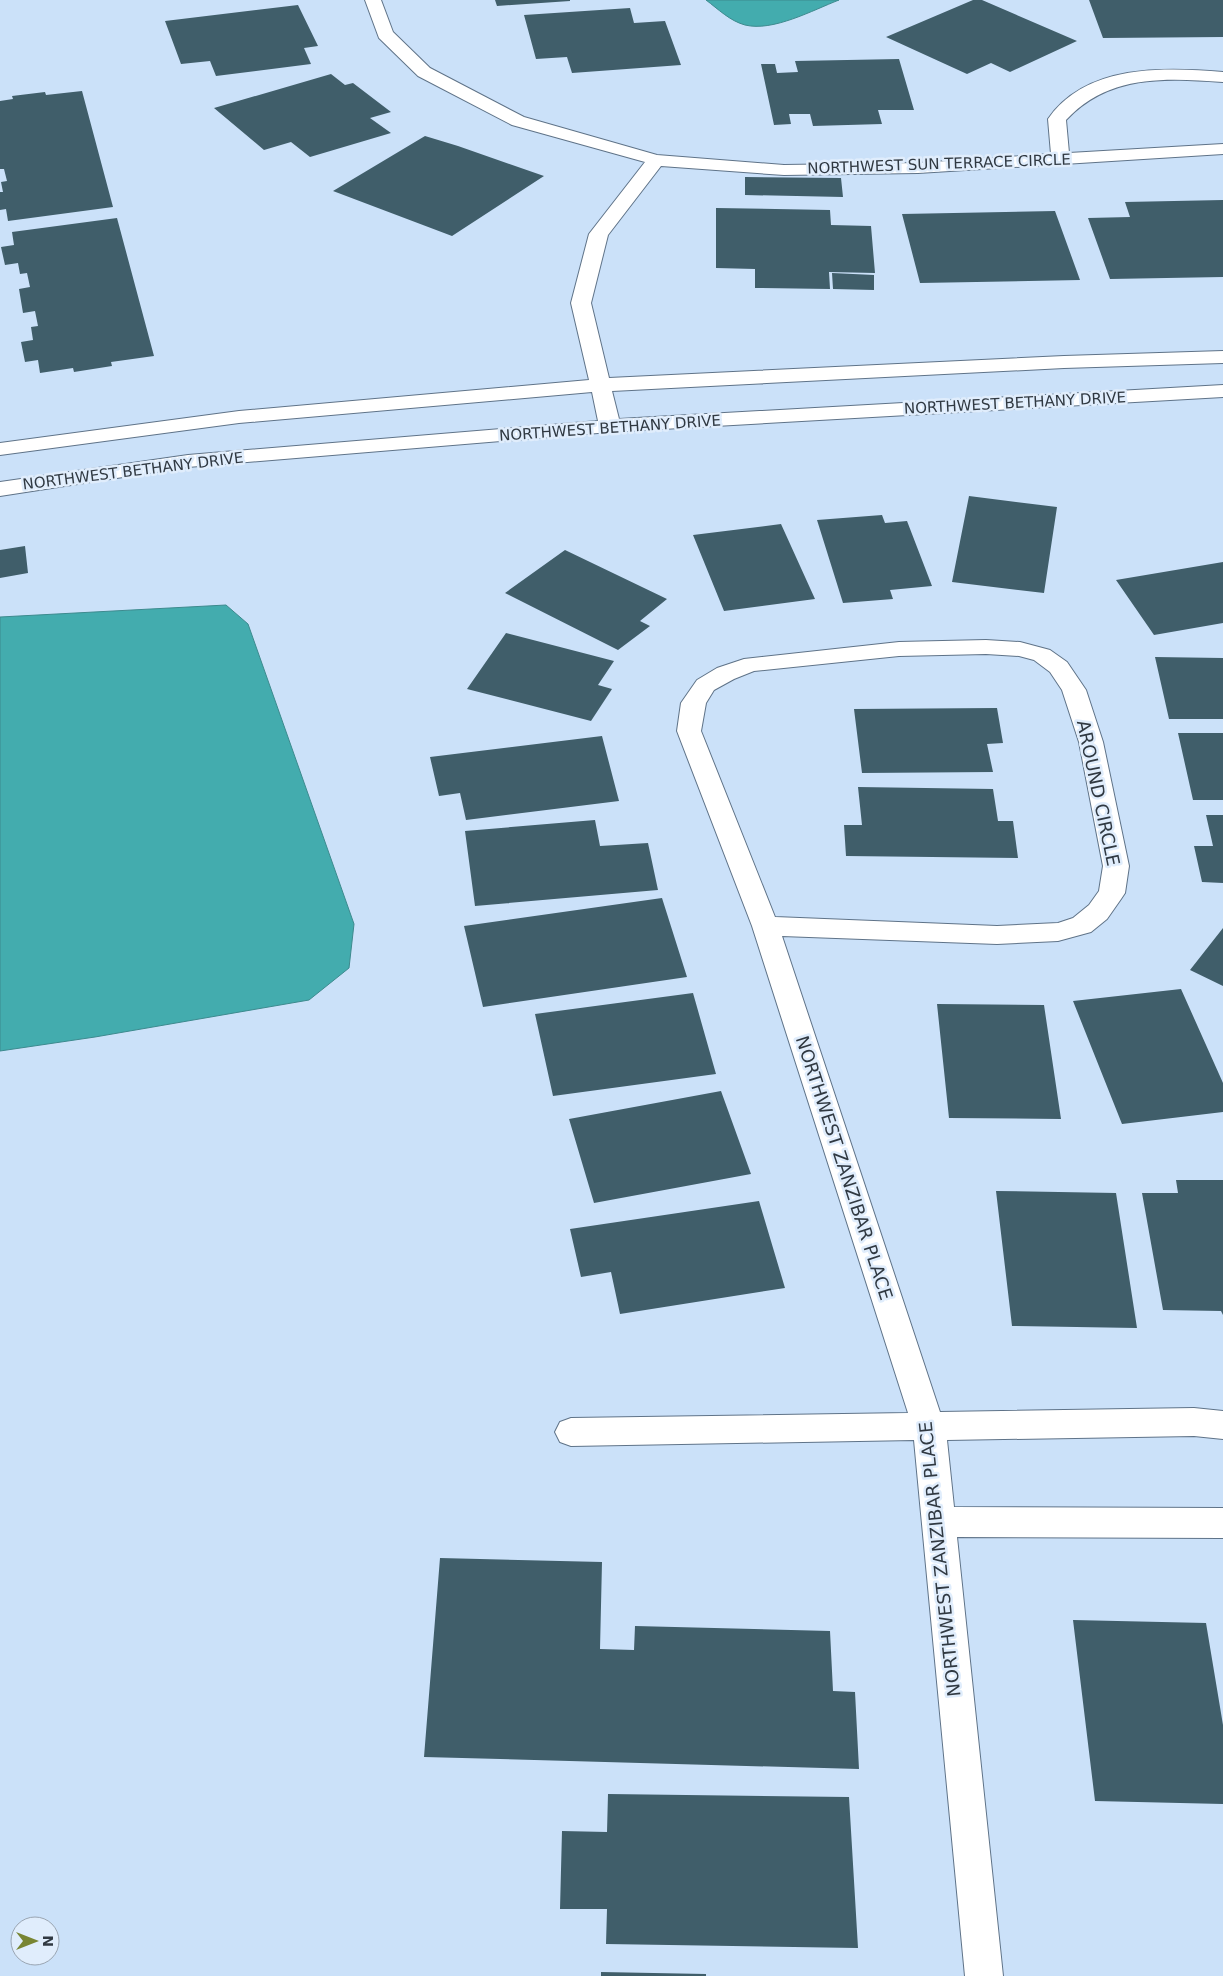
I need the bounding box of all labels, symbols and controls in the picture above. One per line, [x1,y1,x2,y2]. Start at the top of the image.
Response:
street label: NORTHWEST SUN TERRACE CIRCLE [807,150,1071,178]
street label: NORTHWEST BETHANY DRIVE [904,388,1126,418]
street label: NORTHWEST BETHANY DRIVE [498,411,722,445]
street label: NORTHWEST BETHANY DRIVE [22,449,244,493]
street label: AROUND CIRCLE [1073,718,1124,868]
street label: NORTHWEST ZANZIBAR PLACE [792,1033,897,1303]
street label: NORTHWEST ZANZIBAR PLACE [915,1420,964,1698]
north arrow [10,1916,60,1966]
text: N [40,1935,56,1947]

